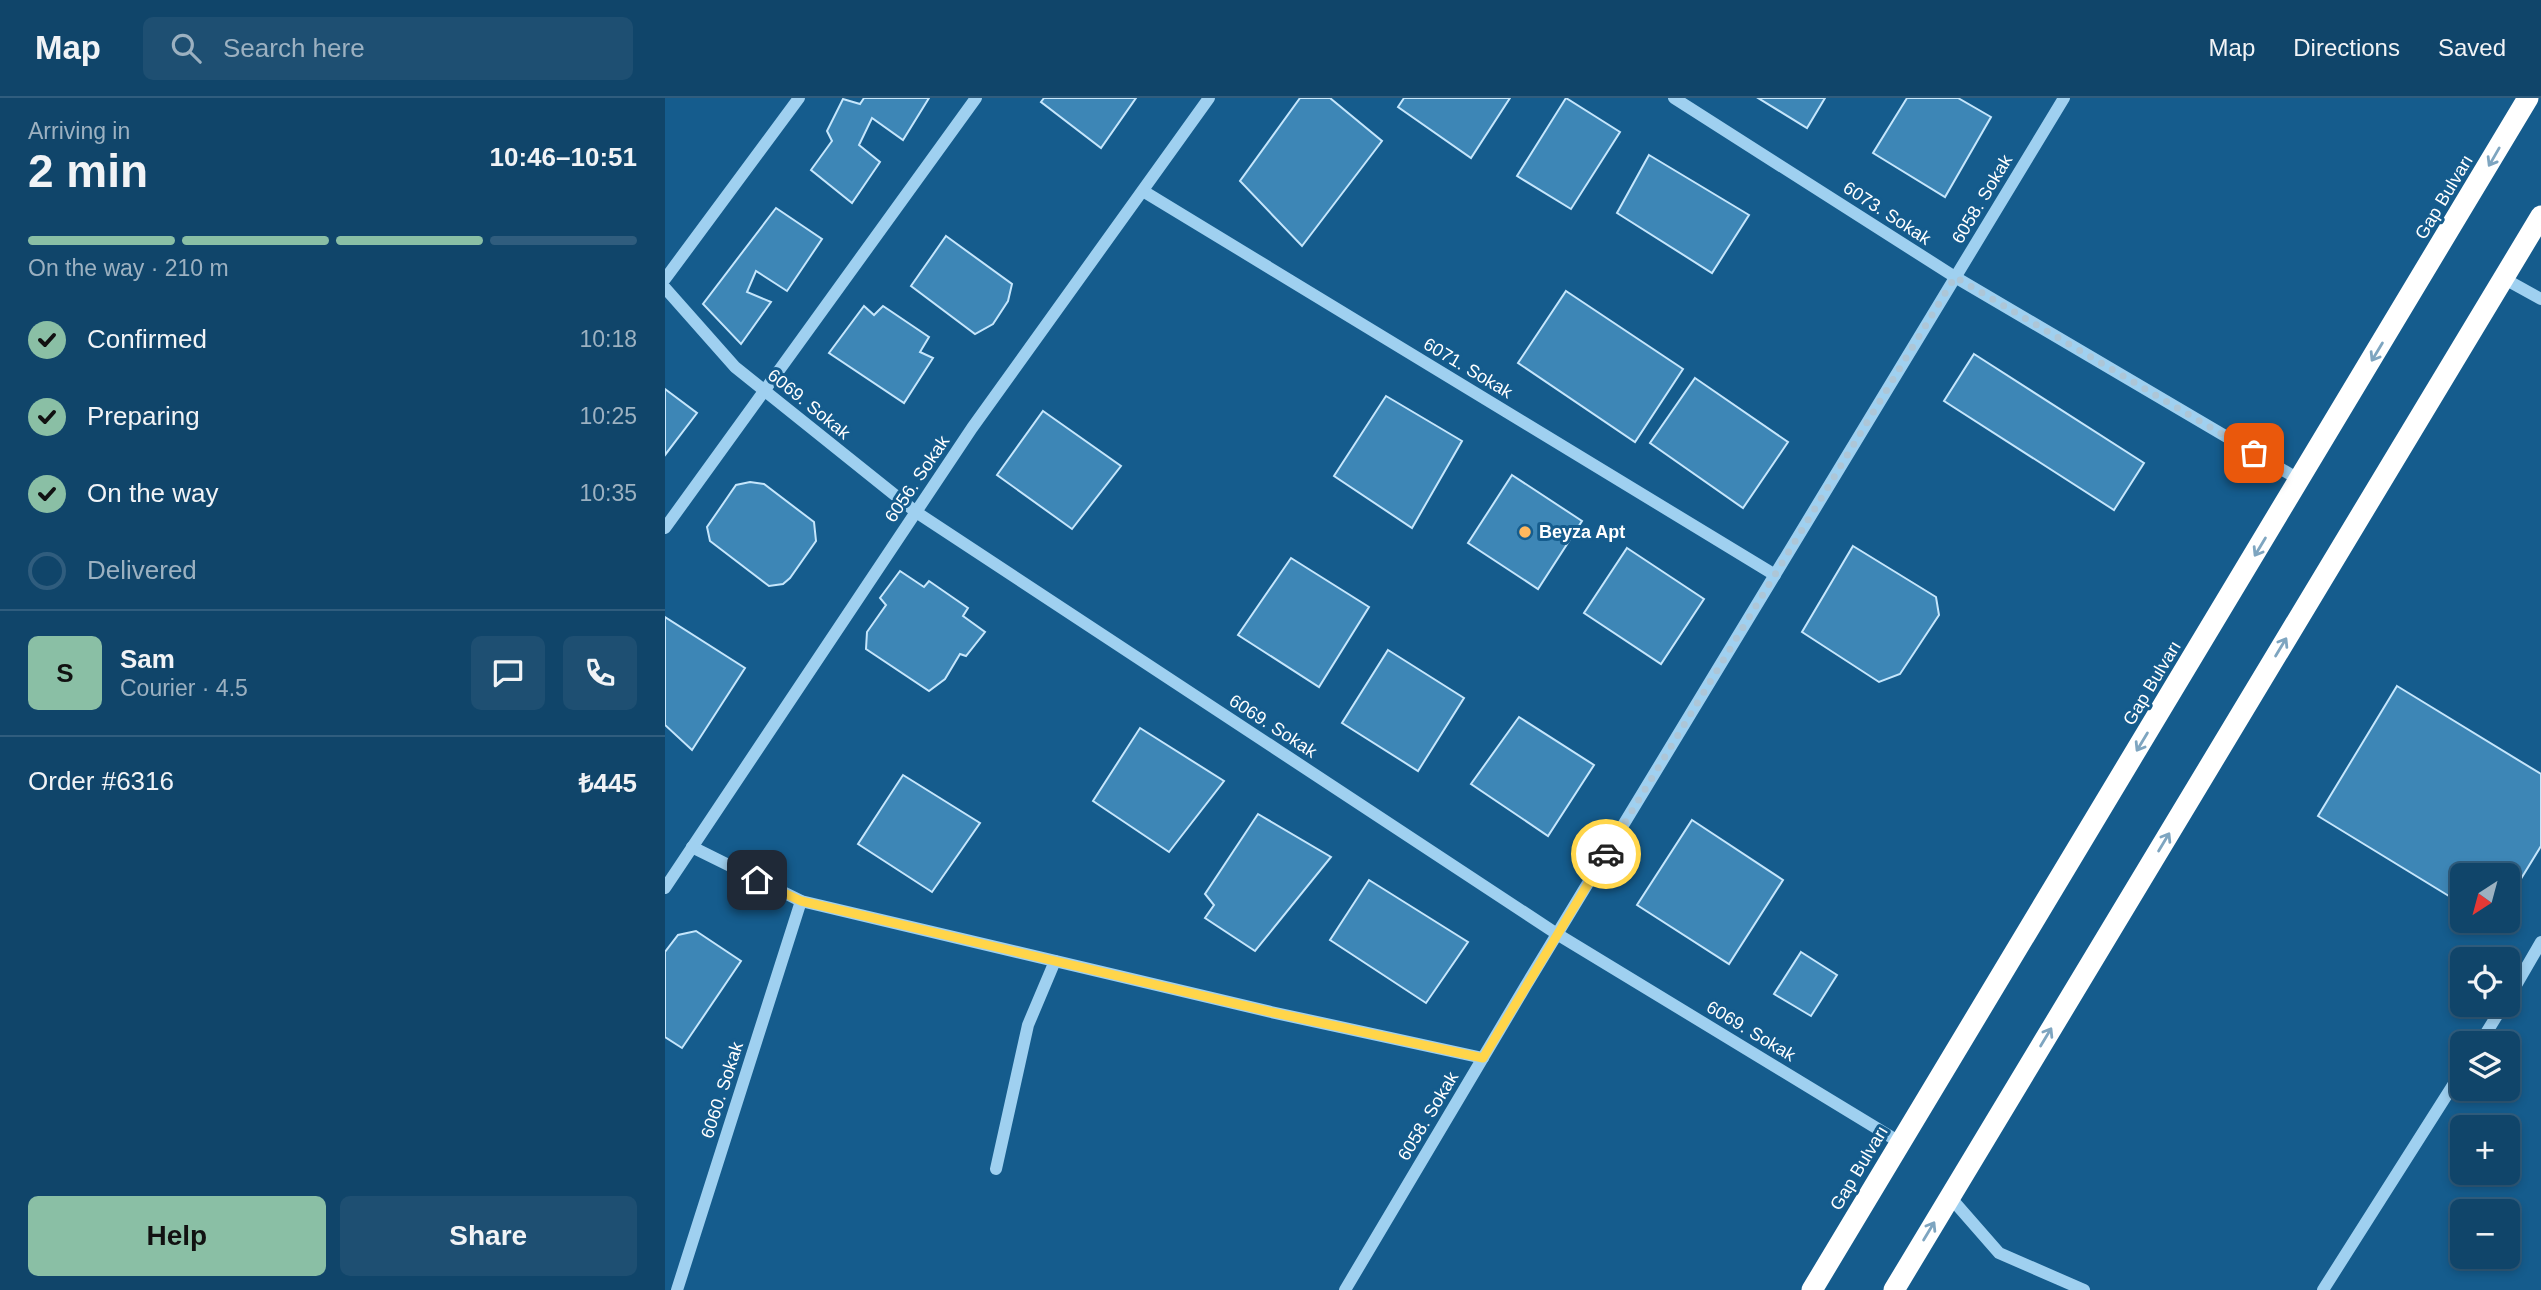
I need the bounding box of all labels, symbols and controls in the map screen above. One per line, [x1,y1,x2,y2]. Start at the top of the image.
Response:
search box [143,17,633,80]
text: Map [35,29,101,66]
icon: search [167,29,205,67]
text: Search here [223,33,365,63]
text: Map [2209,34,2255,61]
text: Directions [2293,34,2400,61]
text: Saved [2438,34,2506,61]
text: Arriving in [28,118,130,144]
text: 10:46–10:51 [490,142,637,172]
text: 2 min [28,145,148,197]
one-way arrow [2487,146,2500,167]
street label: 6058. Sokak [1948,150,2017,247]
street label: Gap Bulvarı [2411,151,2477,243]
street label: 6073. Sokak [1840,177,1935,249]
text: On the way · 210 m [28,255,229,281]
icon: check [28,321,66,359]
text: Confirmed [87,324,207,354]
text: 10:18 [579,326,637,352]
street label: 6071. Sokak [1420,334,1517,403]
one-way arrow [2370,342,2384,362]
street label: 6069. Sokak [764,365,855,444]
icon: check [28,398,66,436]
text: Preparing [87,401,200,431]
text: 10:25 [579,403,637,429]
pin [2224,423,2284,483]
street label: 6056. Sokak [881,431,954,526]
icon: bag [2235,434,2273,472]
icon: check [28,475,66,513]
text: On the way [87,478,219,508]
text: 10:35 [579,480,637,506]
place label: Beyza Apt [1539,522,1625,542]
marker: Beyza Apt [1517,524,1533,540]
one-way arrow [2252,537,2266,557]
text: Delivered [87,555,197,585]
button: chat [471,636,545,710]
button: phone [563,636,637,710]
street label: Gap Bulvarı [2119,637,2185,729]
one-way arrow [2275,637,2289,657]
text: Sam [120,644,175,674]
text: S [56,658,74,688]
text: Courier · 4.5 [120,675,248,701]
street label: 6069. Sokak [1226,690,1321,762]
one-way arrow [2135,731,2149,751]
text: Order #6316 [28,766,174,796]
text: ₺445 [579,768,637,798]
courier [1571,819,1641,889]
one-way arrow [2157,832,2171,852]
icon: car [1587,835,1625,873]
pin [727,850,787,910]
icon: home [738,861,776,899]
north arrow [2450,863,2520,933]
map controls [2450,863,2520,1269]
button: locate [2450,947,2520,1017]
street label: 6069. Sokak [1703,997,1800,1066]
one-way arrow [2040,1027,2054,1047]
button: layers [2450,1031,2520,1101]
street label: 6060. Sokak [697,1038,747,1141]
street label: 6058. Sokak [1394,1067,1463,1164]
button: + [2450,1115,2520,1185]
street label: Gap Bulvarı [1826,1122,1892,1214]
button: Help [28,1196,326,1276]
button: Share [340,1196,637,1276]
button: − [2450,1199,2520,1269]
one-way arrow [1922,1222,1936,1242]

